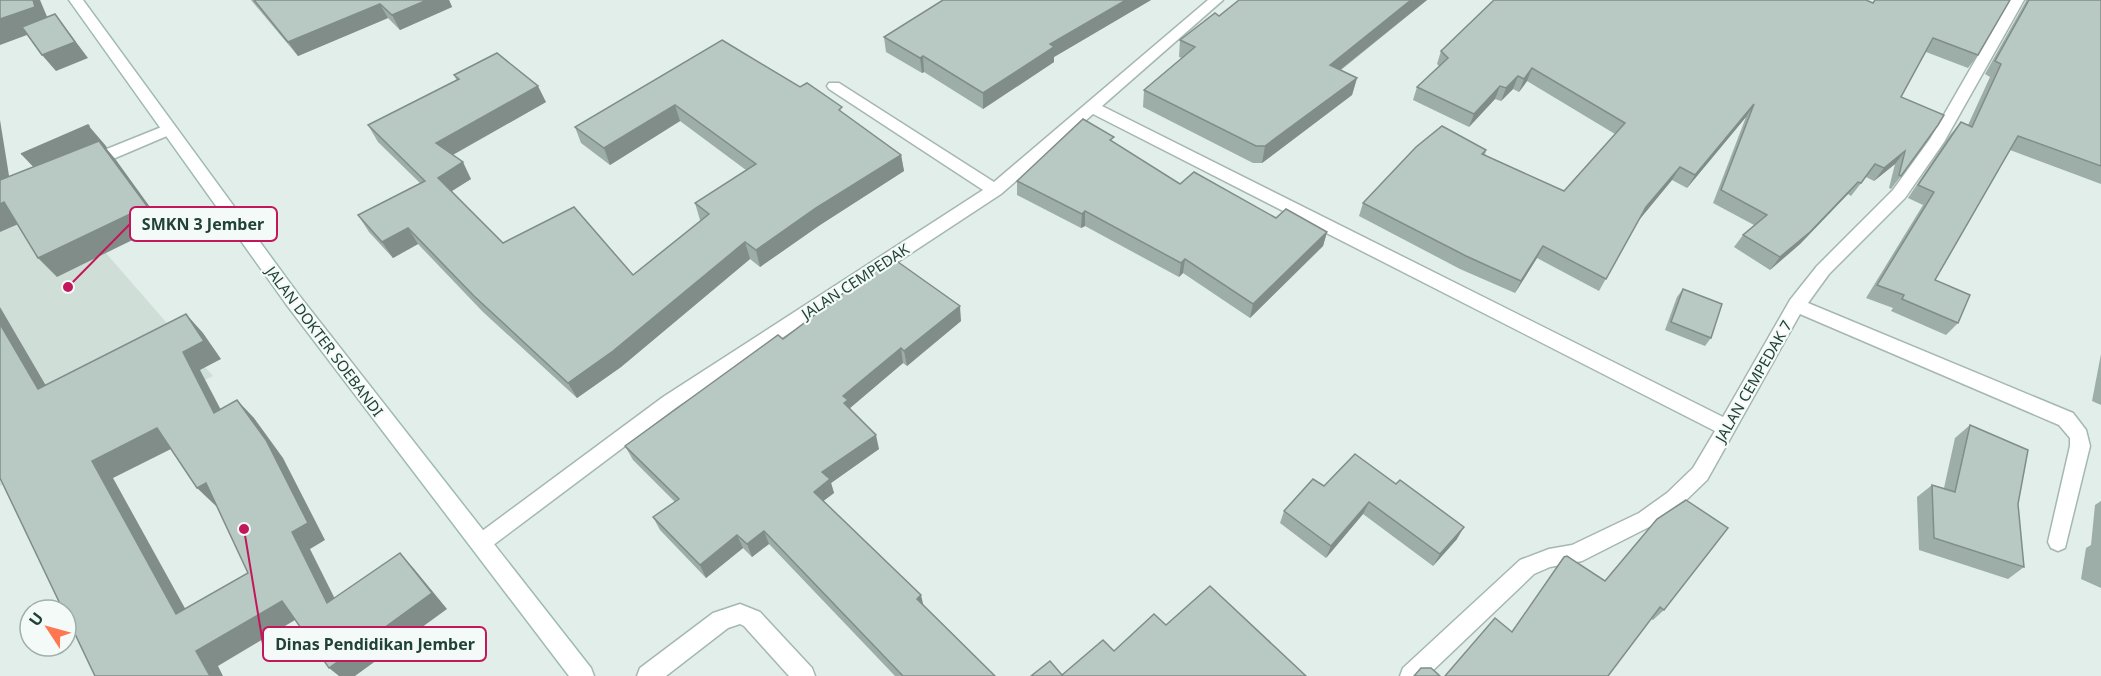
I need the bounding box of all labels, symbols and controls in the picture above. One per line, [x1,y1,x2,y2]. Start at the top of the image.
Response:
callout: SMKN 3 Jember [130,207,277,241]
text: SMKN 3 Jember [142,213,264,235]
street label: JALAN CEMPEDAK [796,238,913,324]
street label: JALAN DOKTER SOEBANDI [261,260,388,420]
street label: JALAN CEMPEDAK 7 [1709,317,1796,447]
north arrow [18,598,78,658]
text: U [23,608,48,631]
callout: Dinas Pendidikan Jember [263,627,486,661]
text: Dinas Pendidikan Jember [275,633,475,655]

